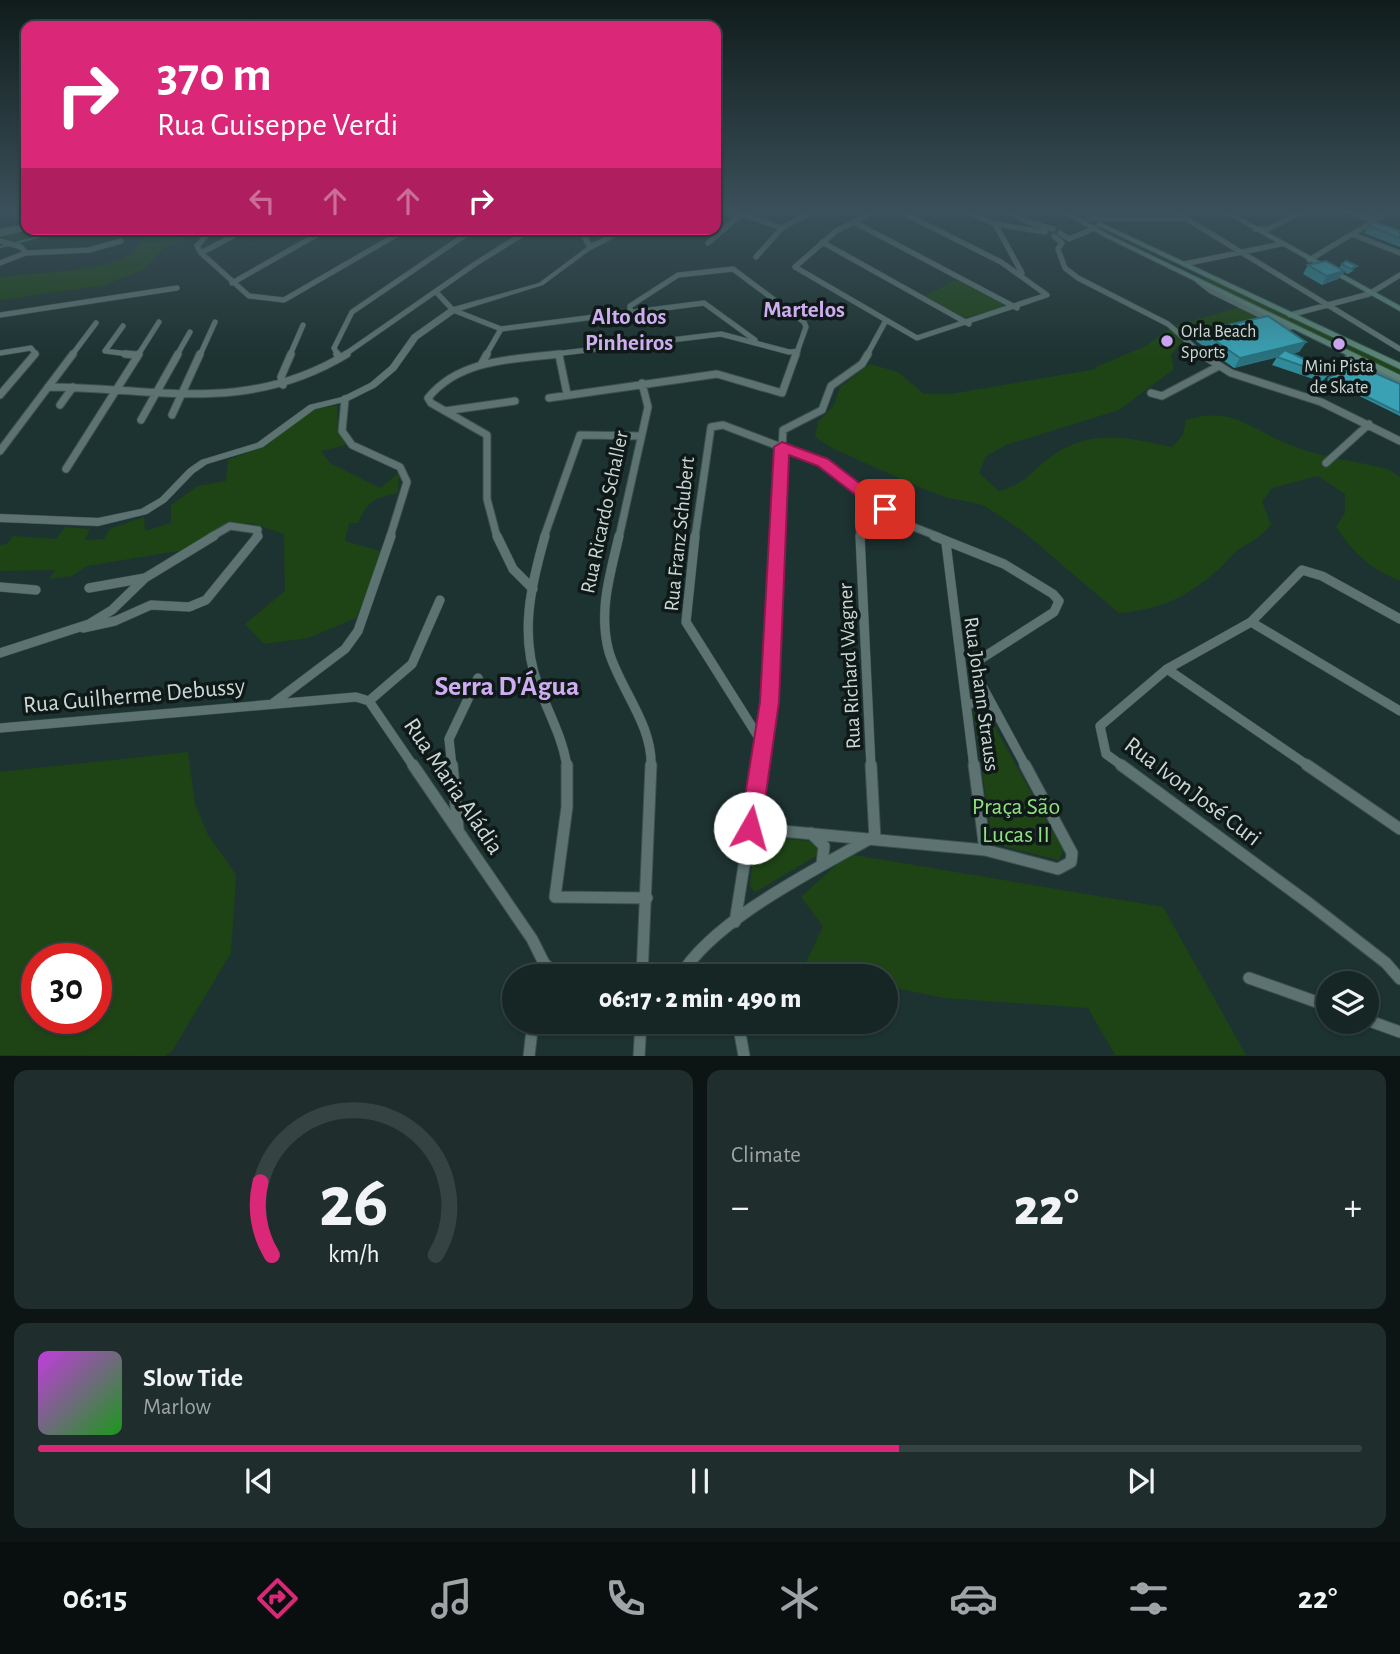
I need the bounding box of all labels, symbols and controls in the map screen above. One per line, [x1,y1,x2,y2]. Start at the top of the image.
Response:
icon: right [42,49,133,140]
text: 370 m [157,51,272,100]
text: Rua Guiseppe Verdi [157,109,398,141]
icon: left [243,182,281,220]
icon: ahead [316,182,354,220]
icon: ahead [389,182,427,220]
icon: right [462,182,500,220]
district label: Martelos [763,299,845,322]
district label: Alto dos Pinheiros [585,306,673,355]
place label: Orla Beach Sports [1181,323,1256,362]
marker: Orla Beach Sports [1159,333,1175,349]
marker: Mini Pista de Skate [1331,336,1347,352]
place label: Mini Pista de Skate [1304,358,1374,397]
street label: Rua Ricardo Schaller [577,429,632,595]
street label: Rua Franz Schubert [661,455,698,613]
pin [855,479,915,539]
icon: arrive [866,490,904,528]
street label: Rua Richard Wagner [835,582,864,750]
street label: Rua Johann Strauss [960,615,1003,773]
district label: Serra D'Água [435,670,579,701]
street label: Rua Guilherme Debussy [22,674,246,718]
street label: Rua Maria Aládia [399,714,507,859]
street label: Rua Ivon José Curi [1120,733,1265,851]
position arrow [713,791,787,865]
park label: Praça São Lucas II [972,795,1060,847]
speed limit sign: 30 [21,943,112,1034]
map controls [1316,971,1379,1034]
button: layers [1316,971,1379,1034]
text: 06:17 · 2 min · 490 m [599,986,801,1012]
text: Climate [731,1144,801,1167]
text: 26 [319,1168,388,1241]
text: 22° [1014,1182,1079,1234]
text: − [731,1189,749,1227]
text: + [1344,1189,1362,1227]
text: km/h [328,1242,379,1267]
text: Slow Tide [143,1365,243,1391]
text: Marlow [143,1396,211,1419]
icon: previous [240,1462,278,1500]
icon: pause [681,1462,719,1500]
icon: next [1122,1462,1160,1500]
icon: directions [253,1574,302,1623]
icon: music [427,1574,476,1623]
icon: phone [601,1574,650,1623]
icon: climate [775,1574,824,1623]
icon: car [949,1574,998,1623]
icon: filters [1124,1574,1173,1623]
text: 06:15 [63,1582,127,1614]
text: 22° [1298,1582,1337,1614]

